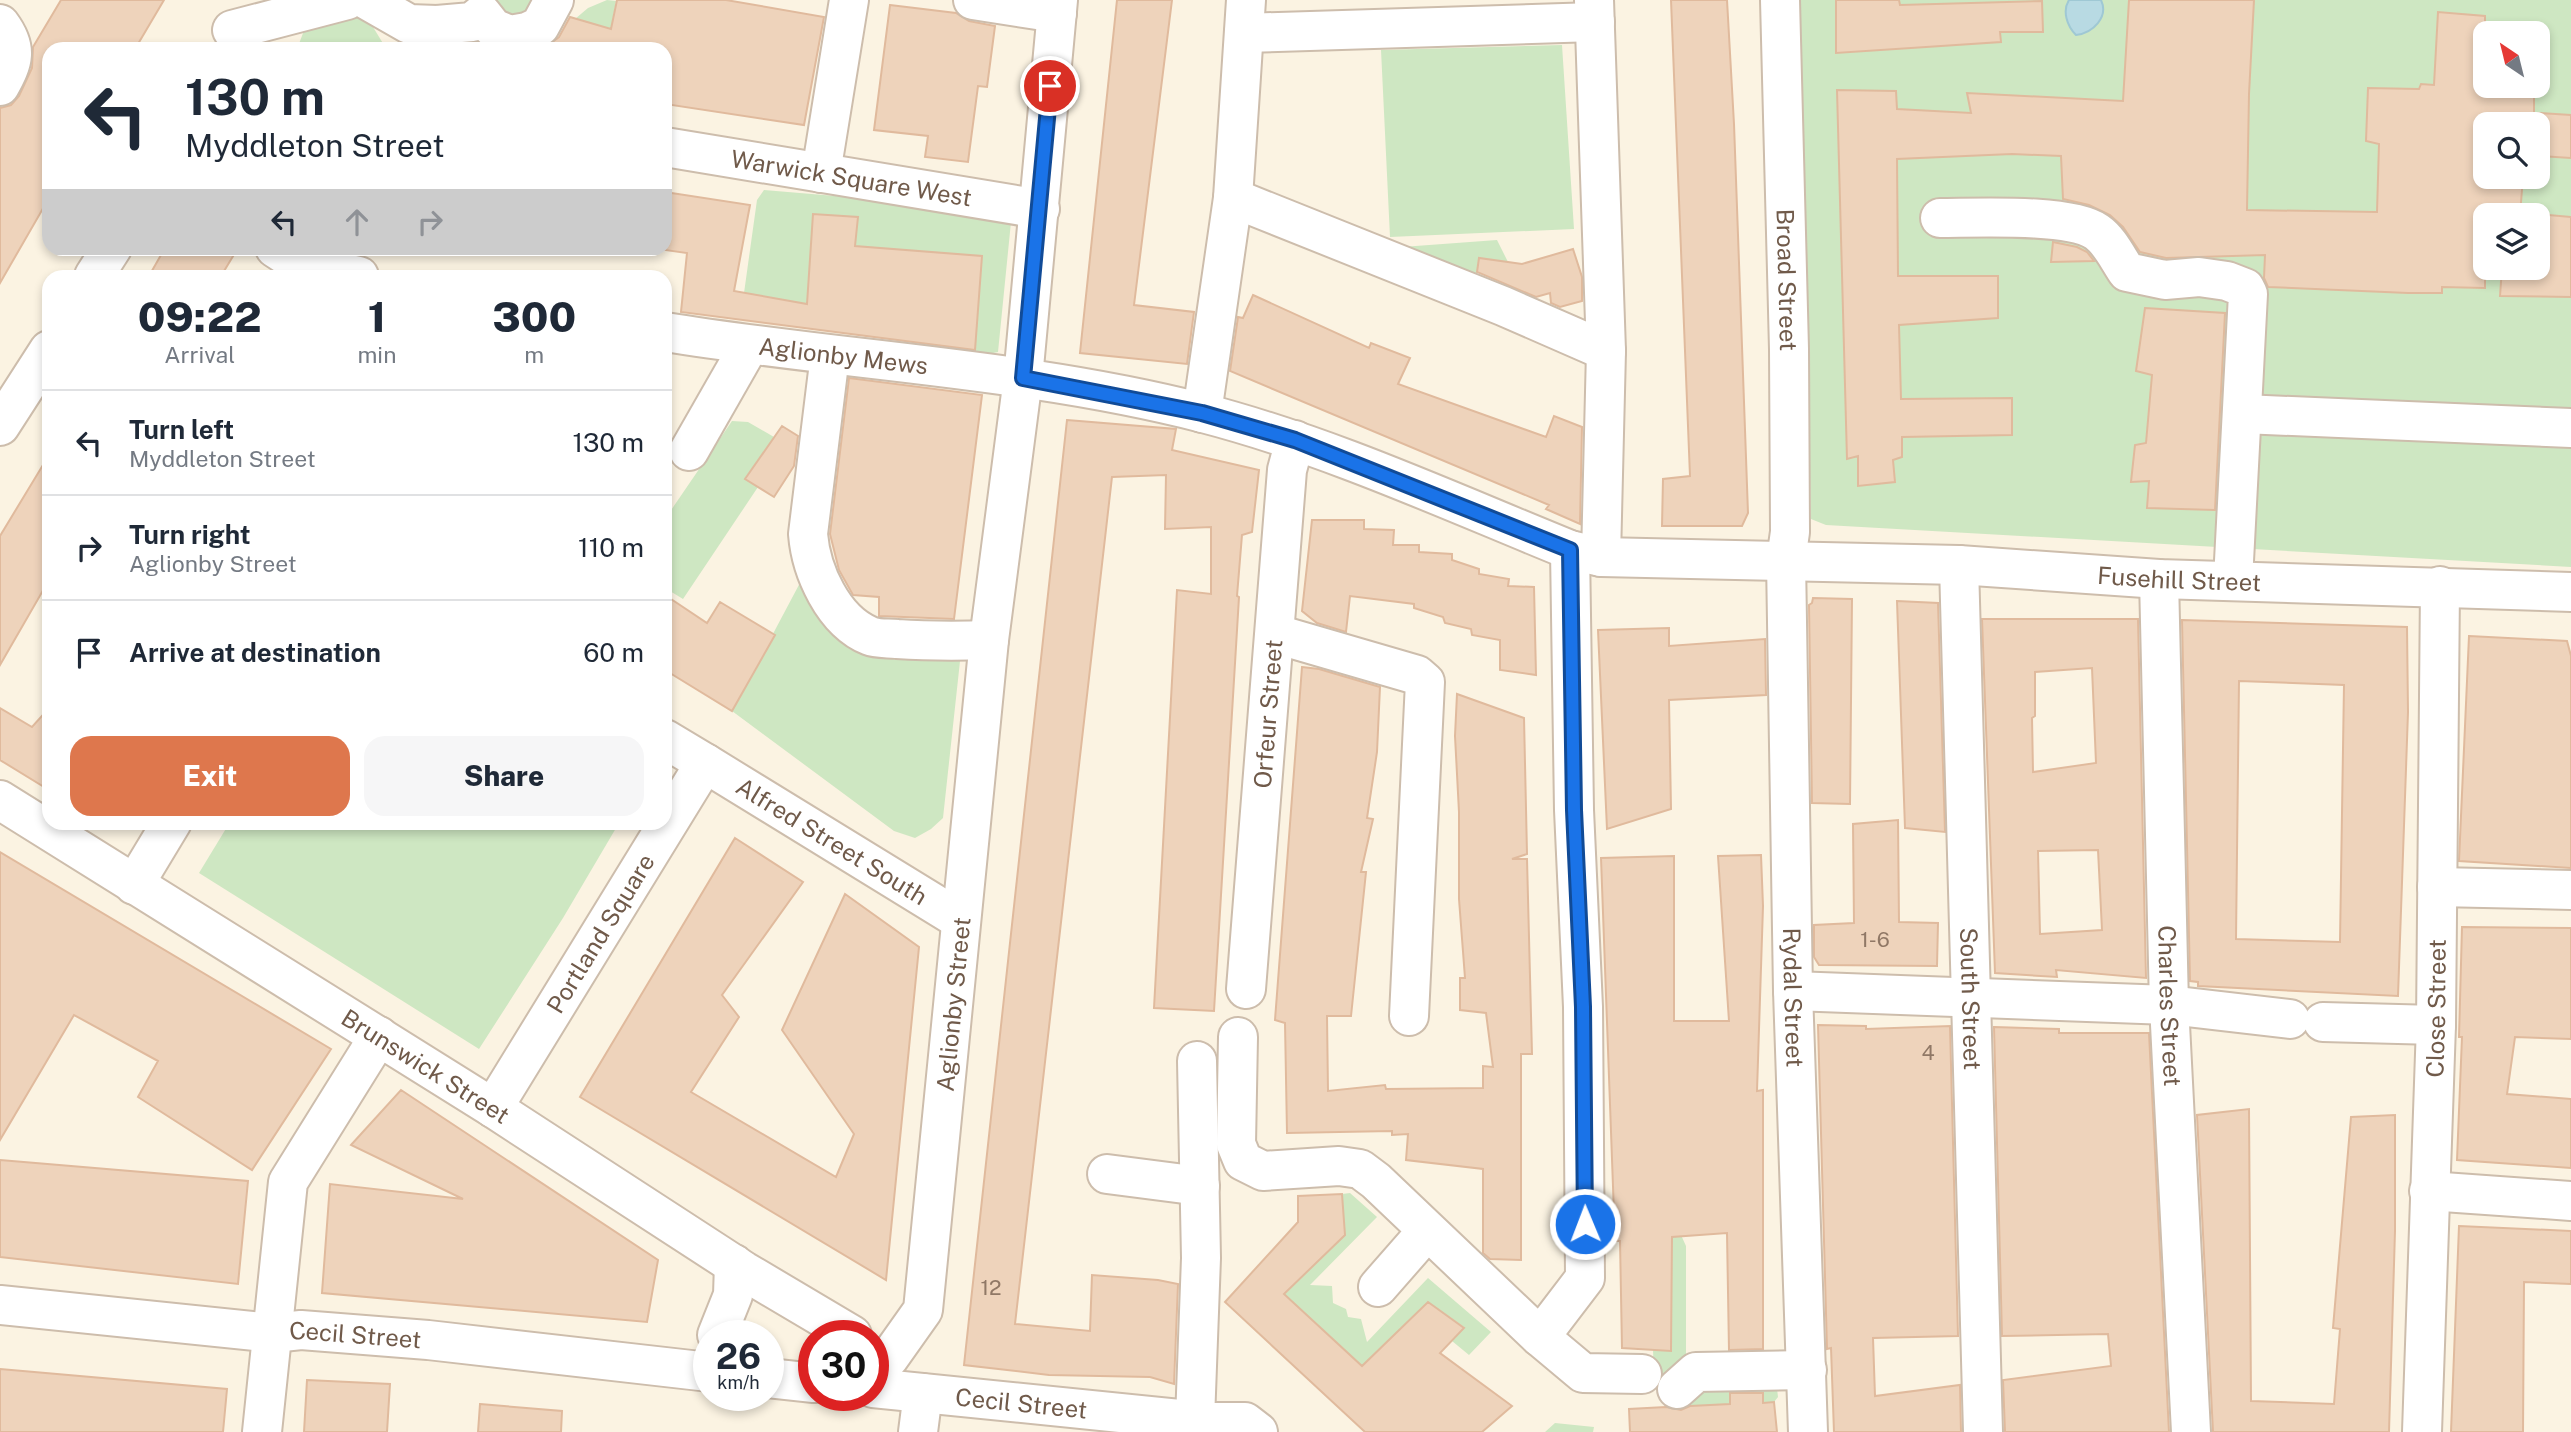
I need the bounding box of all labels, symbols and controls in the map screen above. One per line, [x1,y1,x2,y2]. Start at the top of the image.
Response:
north arrow [2473,21,2550,98]
map controls [2473,21,2550,280]
pin [1020,56,1080,116]
icon: arrive [1031,67,1069,105]
text: 130 m [185,68,325,126]
icon: left [70,70,161,161]
button: search [2473,112,2550,189]
text: Myddleton Street [185,127,445,164]
street label: Warwick Square West [729,144,974,212]
icon: left [265,203,303,241]
icon: ahead [338,203,376,241]
icon: right [411,203,449,241]
button: layers [2473,203,2550,280]
street label: Broad Street [1771,208,1803,351]
text: 09:22 [138,292,262,341]
text: 1 [368,292,386,341]
text: 300 [492,292,576,341]
street label: Aglionby Mews [757,332,930,380]
text: Arrival [164,341,235,368]
text: min [357,341,396,368]
text: m [524,341,544,368]
text: Turn left [129,414,234,445]
icon: left [70,424,108,462]
text: 130 m [572,427,644,458]
text: Myddleton Street [129,445,316,472]
text: Turn right [129,519,251,550]
icon: right [70,529,108,567]
text: 110 m [578,532,644,563]
text: Aglionby Street [129,550,297,577]
street label: Fusehill Street [2096,561,2262,596]
icon: arrive [70,634,108,672]
text: Arrive at destination [129,637,381,668]
text: 60 m [583,637,644,668]
street label: Orfeur Street [1248,638,1288,789]
button: Exit [70,736,350,816]
button: Share [364,736,644,816]
street label: Alfred Street South [731,772,933,910]
street label: Portland Square [541,849,660,1018]
street label: Aglionby Street [931,916,976,1093]
street label: Charles Street [2153,925,2187,1087]
street label: Rydal Street [1778,927,1810,1068]
house number: 1-6 [1860,927,1890,952]
street label: South Street [1955,927,1987,1071]
street label: Close Street [2420,939,2451,1078]
street label: Brunswick Street [337,1003,515,1129]
house number: 4 [1921,1040,1935,1065]
position arrow [1548,1187,1622,1261]
house number: 12 [980,1275,1002,1300]
street label: Cecil Street [288,1316,422,1353]
speed limit sign: 30 [798,1320,889,1411]
text: 26 [716,1336,761,1377]
text: km/h [717,1372,760,1393]
street label: Cecil Street [954,1382,1089,1424]

